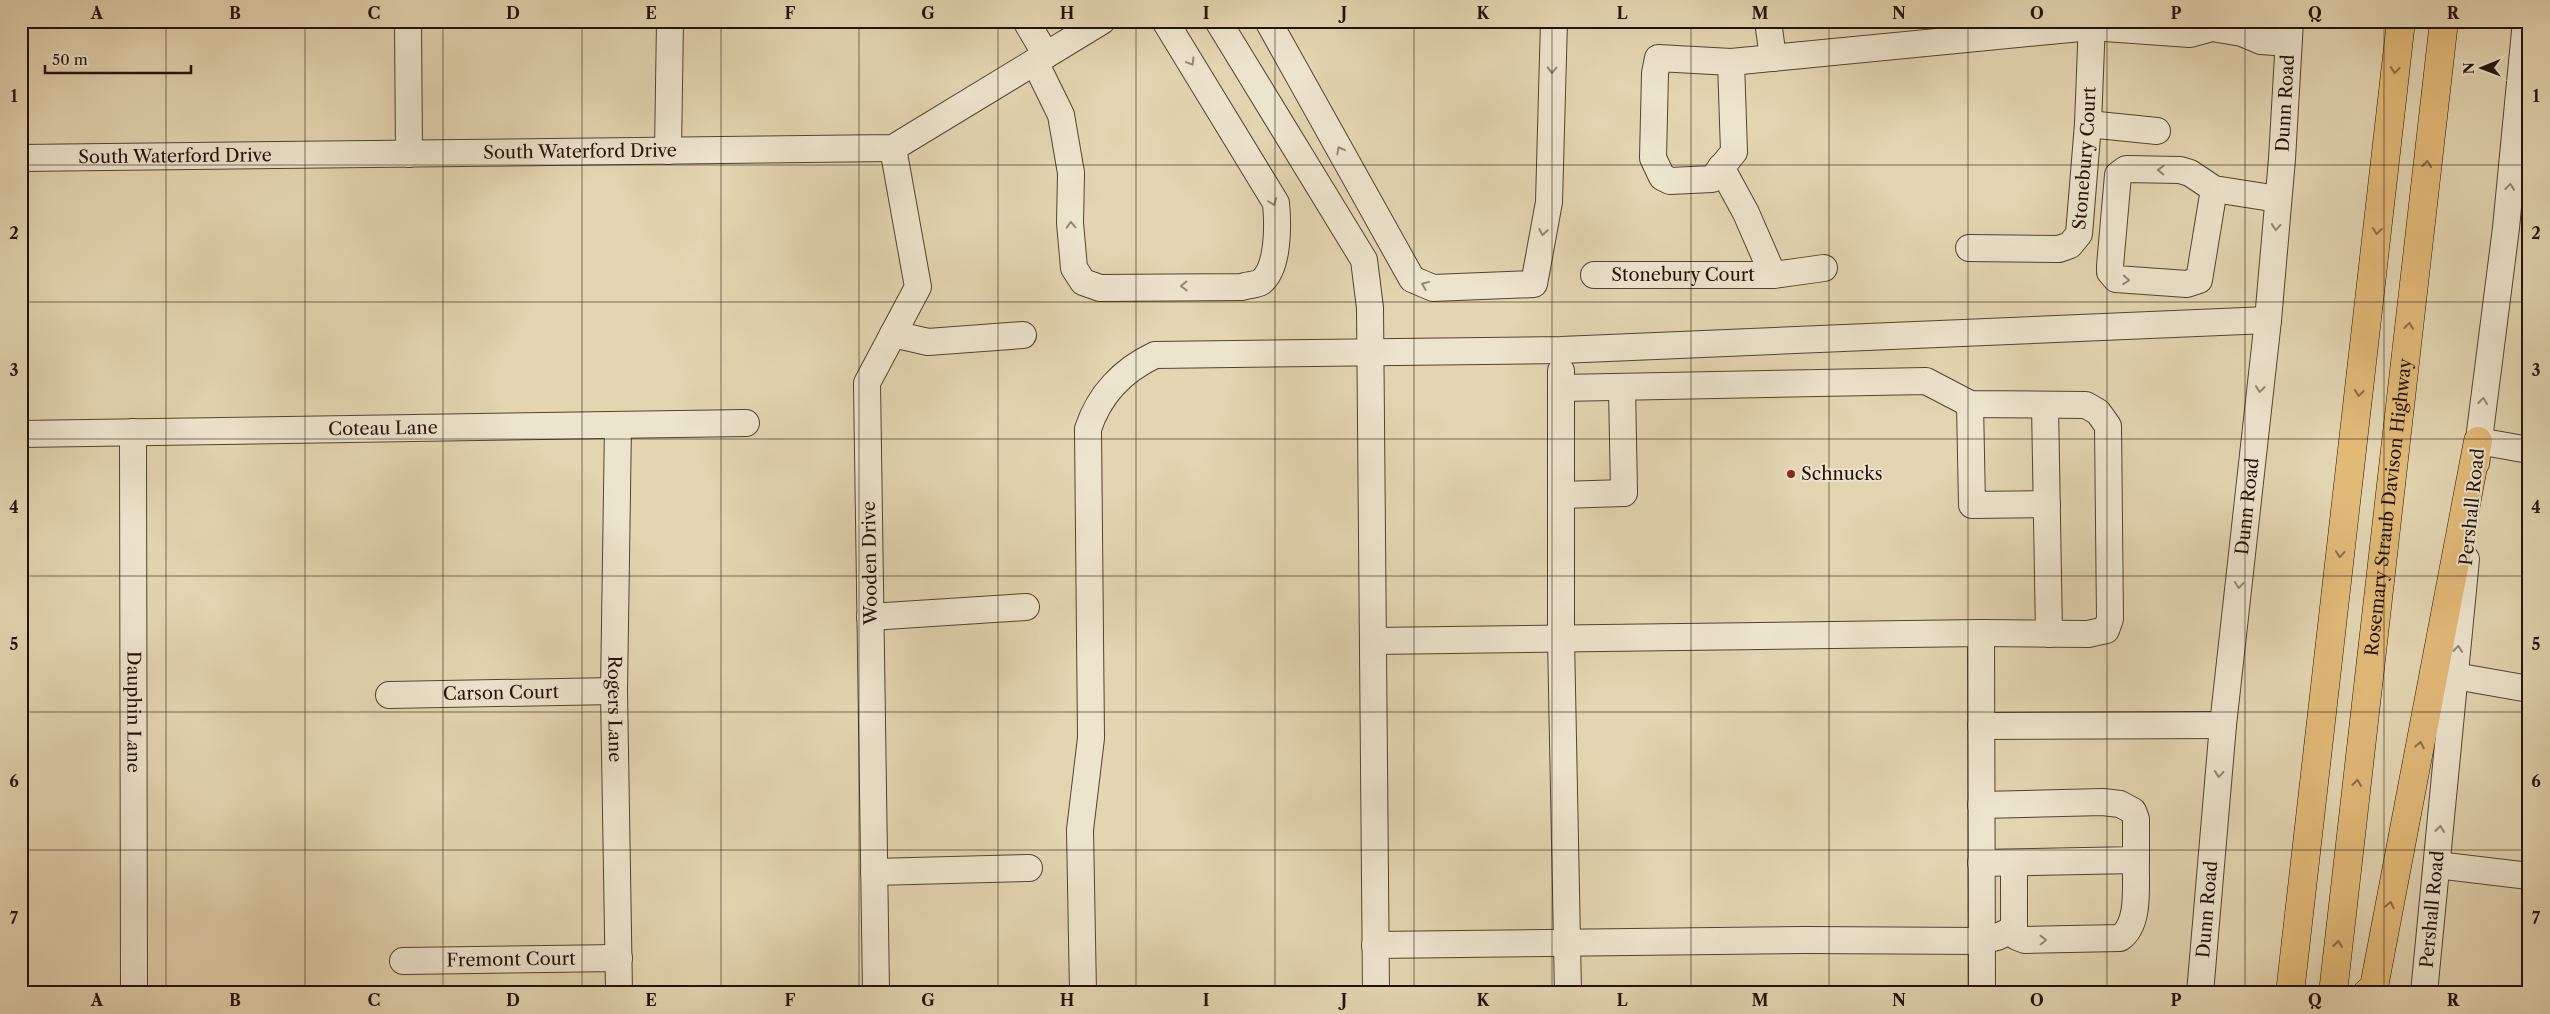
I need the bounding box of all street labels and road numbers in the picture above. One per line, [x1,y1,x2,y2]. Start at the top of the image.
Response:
street label: Dunn Road [2271,54,2299,153]
street label: Stonebury Court [2068,86,2100,231]
street label: South Waterford Drive [483,139,677,164]
street label: South Waterford Drive [78,144,272,168]
street label: Stonebury Court [1611,264,1755,286]
street label: Rosemary Straub Davison Highway [2361,356,2417,657]
street label: Coteau Lane [328,417,438,440]
street label: Pershall Road [2455,447,2489,567]
street label: Dunn Road [2231,457,2264,556]
street label: Wooden Drive [858,501,882,626]
street label: Dauphin Lane [122,651,145,773]
street label: Rogers Lane [603,656,626,762]
street label: Carson Court [443,681,560,705]
street label: Pershall Road [2415,850,2449,969]
street label: Dunn Road [2192,860,2222,959]
street label: Fremont Court [446,948,576,971]

